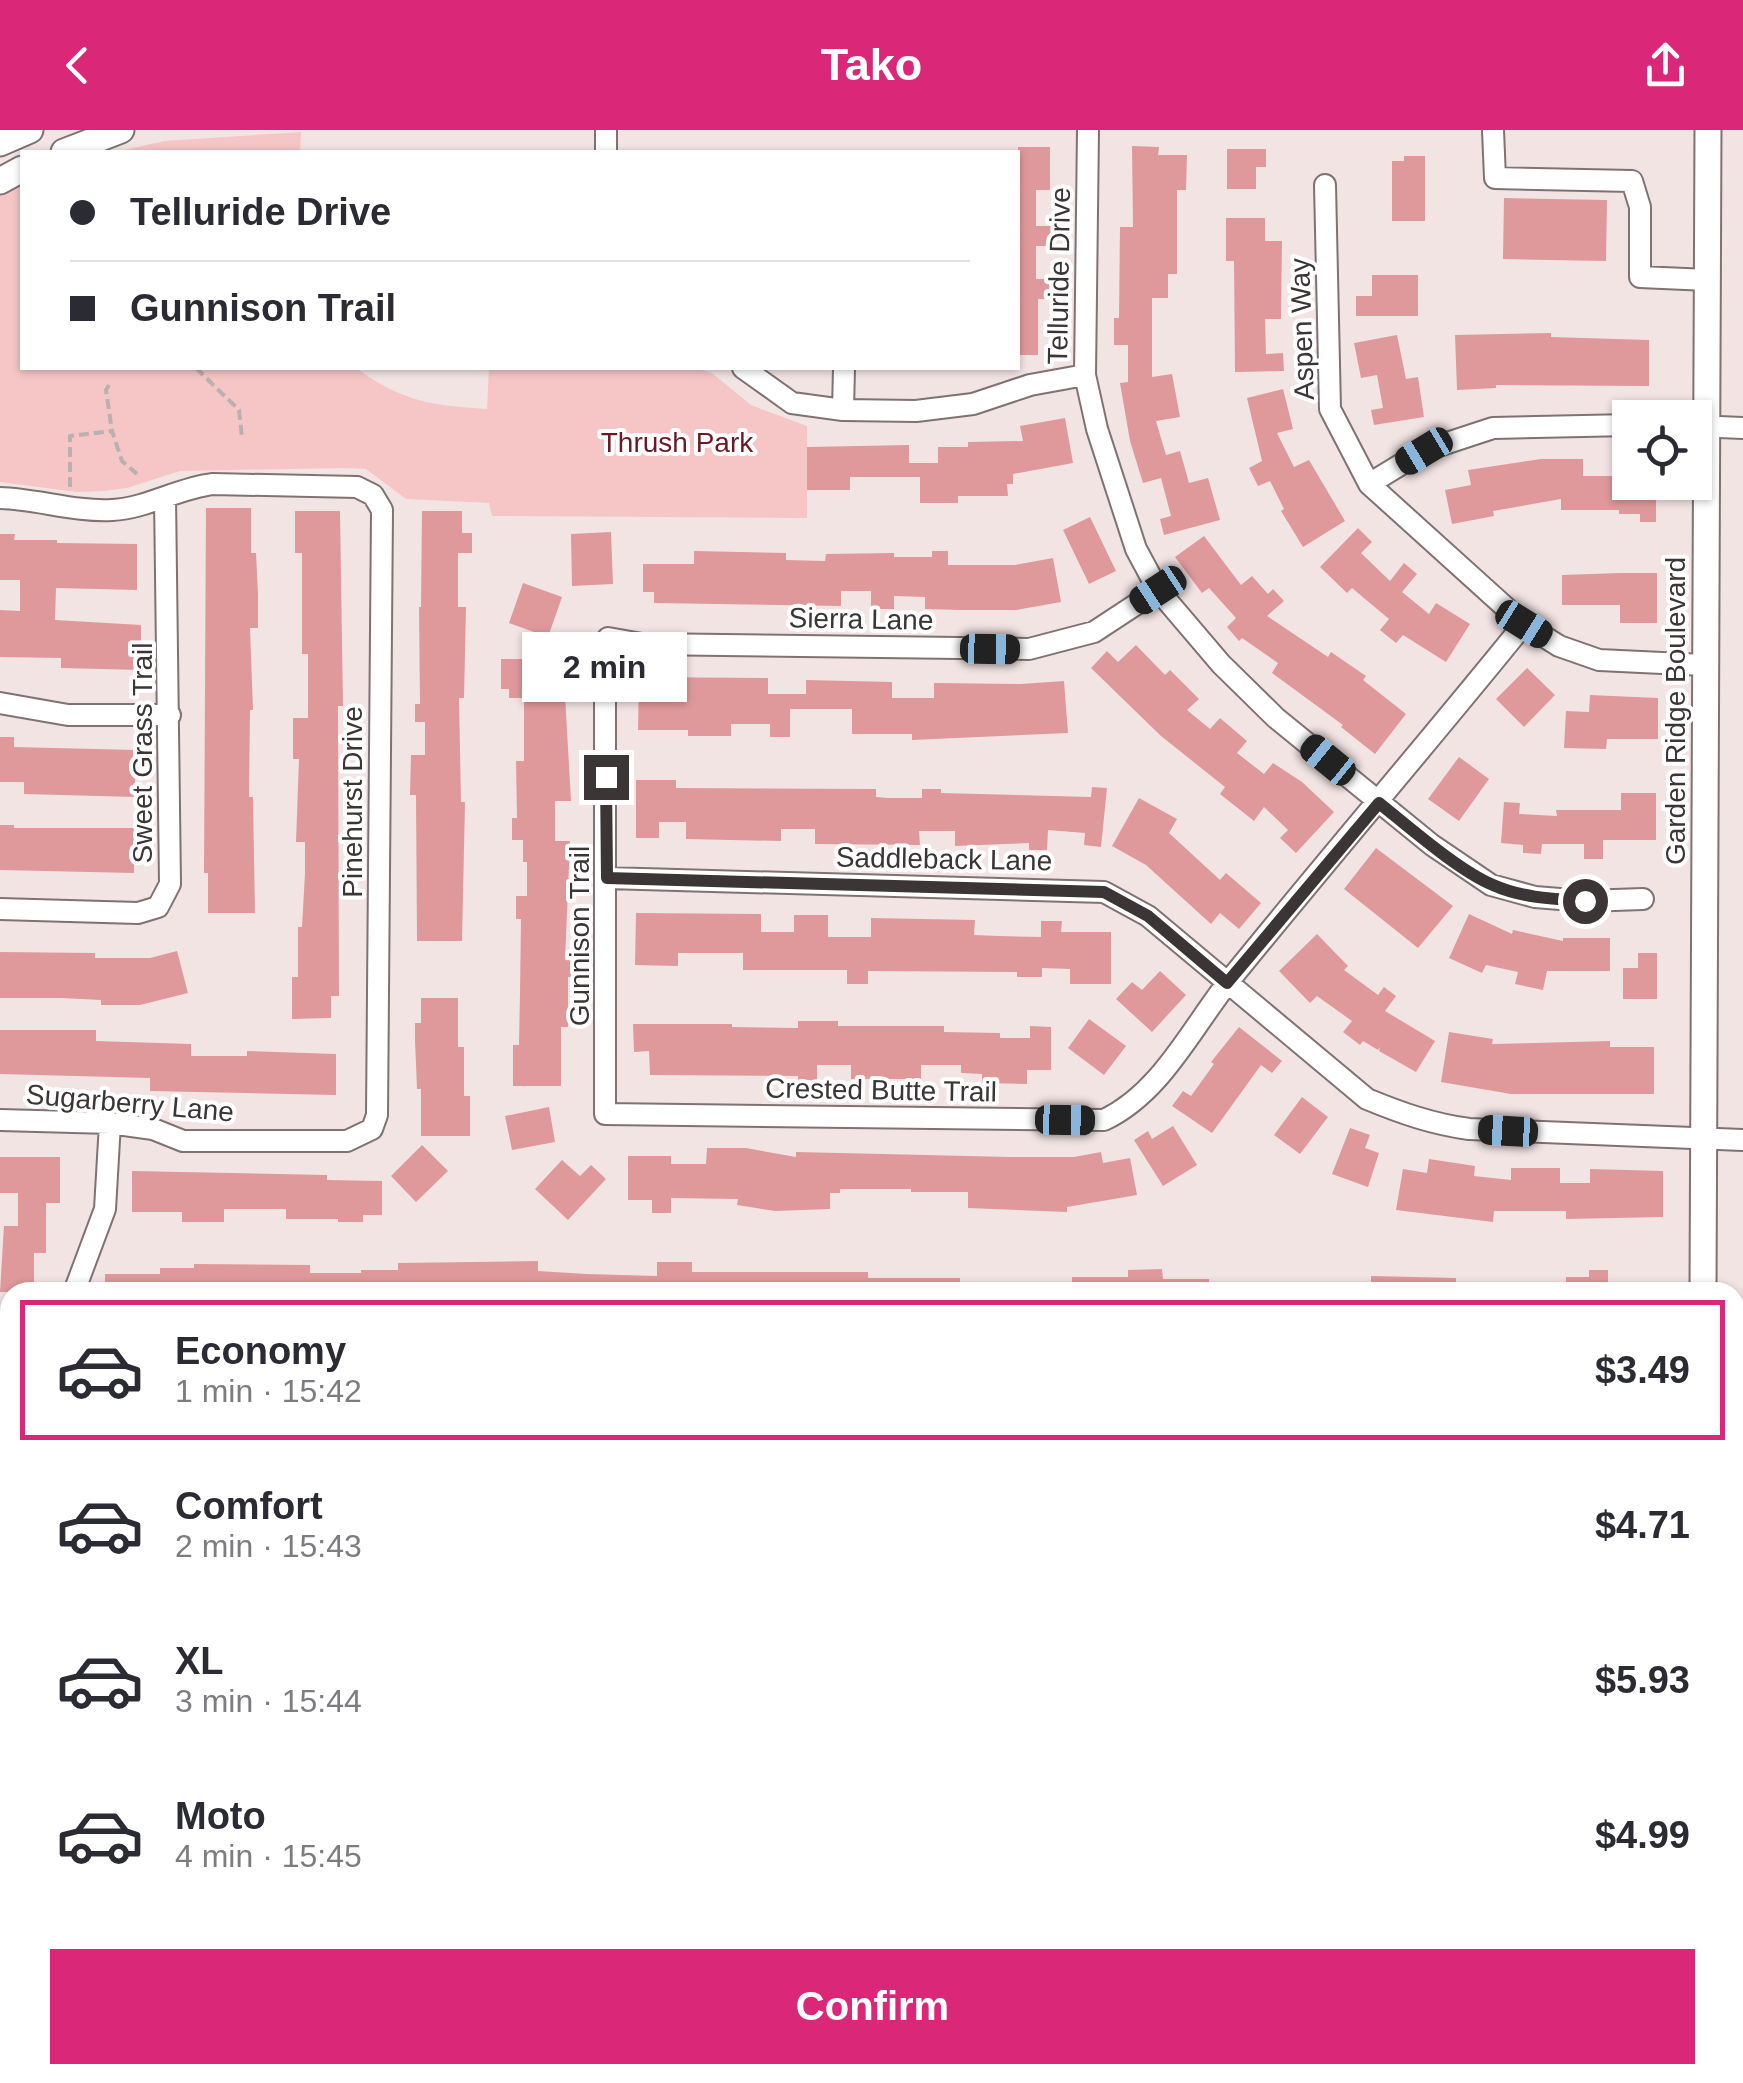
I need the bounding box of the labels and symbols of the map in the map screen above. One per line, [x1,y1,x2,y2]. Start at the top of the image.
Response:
street label: Telluride Drive [1042,187,1076,365]
street label: Aspen Way [1284,257,1320,401]
car [1391,423,1457,479]
park label: Thrush Park [601,427,754,458]
street label: Garden Ridge Boulevard [1660,557,1691,865]
car [1125,561,1191,619]
car [1491,595,1557,653]
street label: Sierra Lane [788,602,934,636]
callout: 2 min [524,632,688,702]
car [960,633,1020,665]
street label: Sweet Grass Trail [127,643,158,863]
street label: Pinehurst Drive [337,706,368,898]
car [1295,729,1361,791]
route end [584,755,629,800]
street label: Saddleback Lane [836,842,1052,876]
street label: Gunnison Trail [564,846,595,1026]
route start [1563,879,1608,924]
street label: Crested Butte Trail [765,1072,997,1108]
street label: Sugarberry Lane [25,1078,235,1128]
car [1035,1104,1095,1136]
car [1477,1114,1539,1148]

